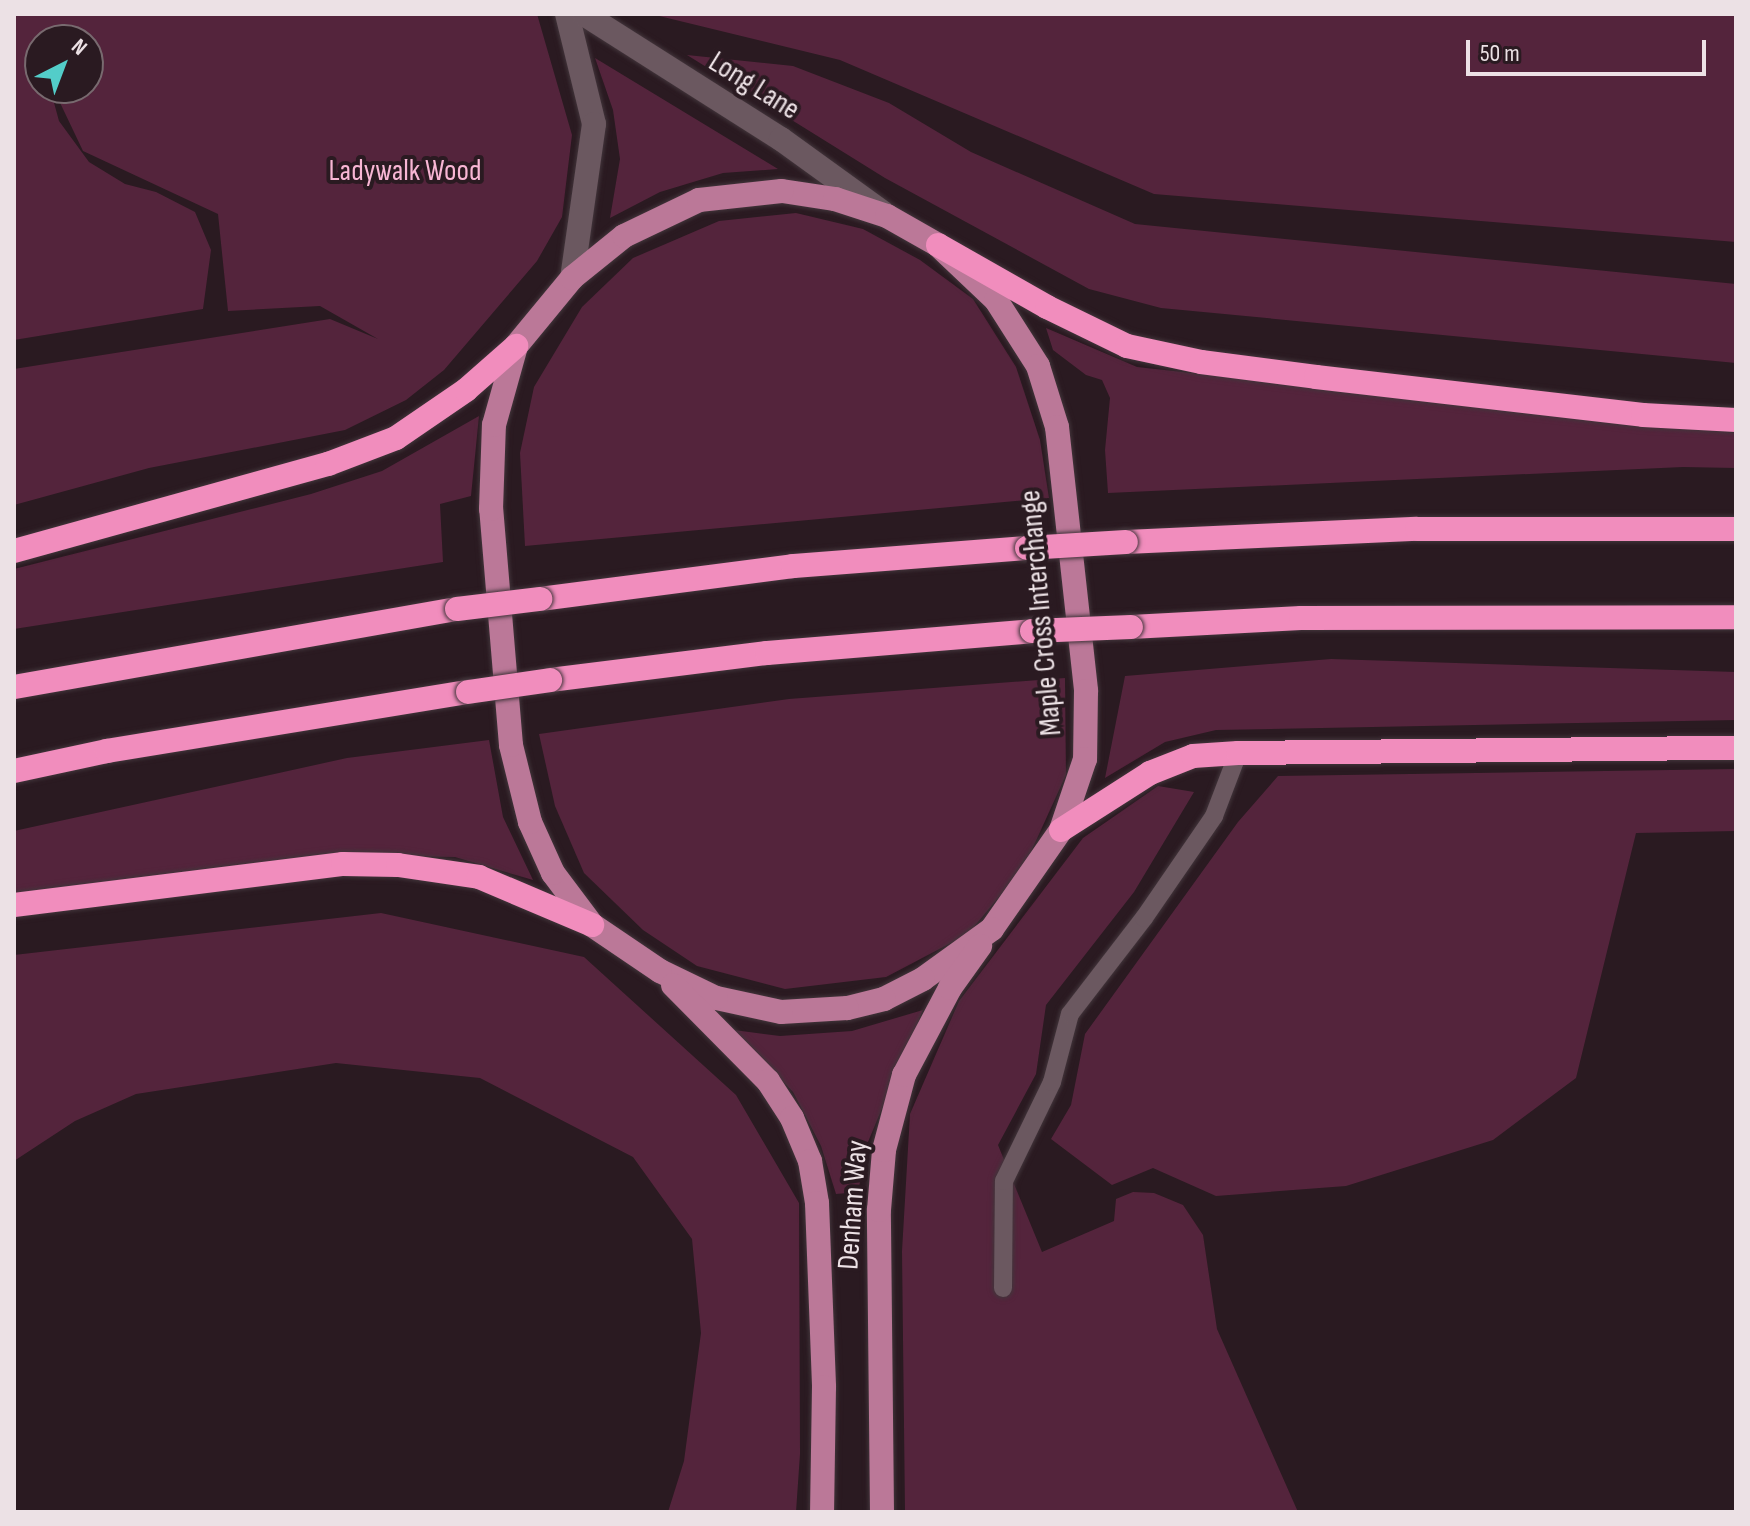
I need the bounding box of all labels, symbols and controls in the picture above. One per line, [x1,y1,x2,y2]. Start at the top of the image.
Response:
north arrow [24,24,104,104]
scale bar [1470,24,1710,74]
text: N [66,33,92,61]
text: 50 m [1480,39,1520,68]
street label: Long Lane [702,44,806,128]
park label: Ladywalk Wood [329,153,481,189]
street label: Maple Cross Interchange [1012,489,1070,737]
street label: Denham Way [831,1139,875,1271]

